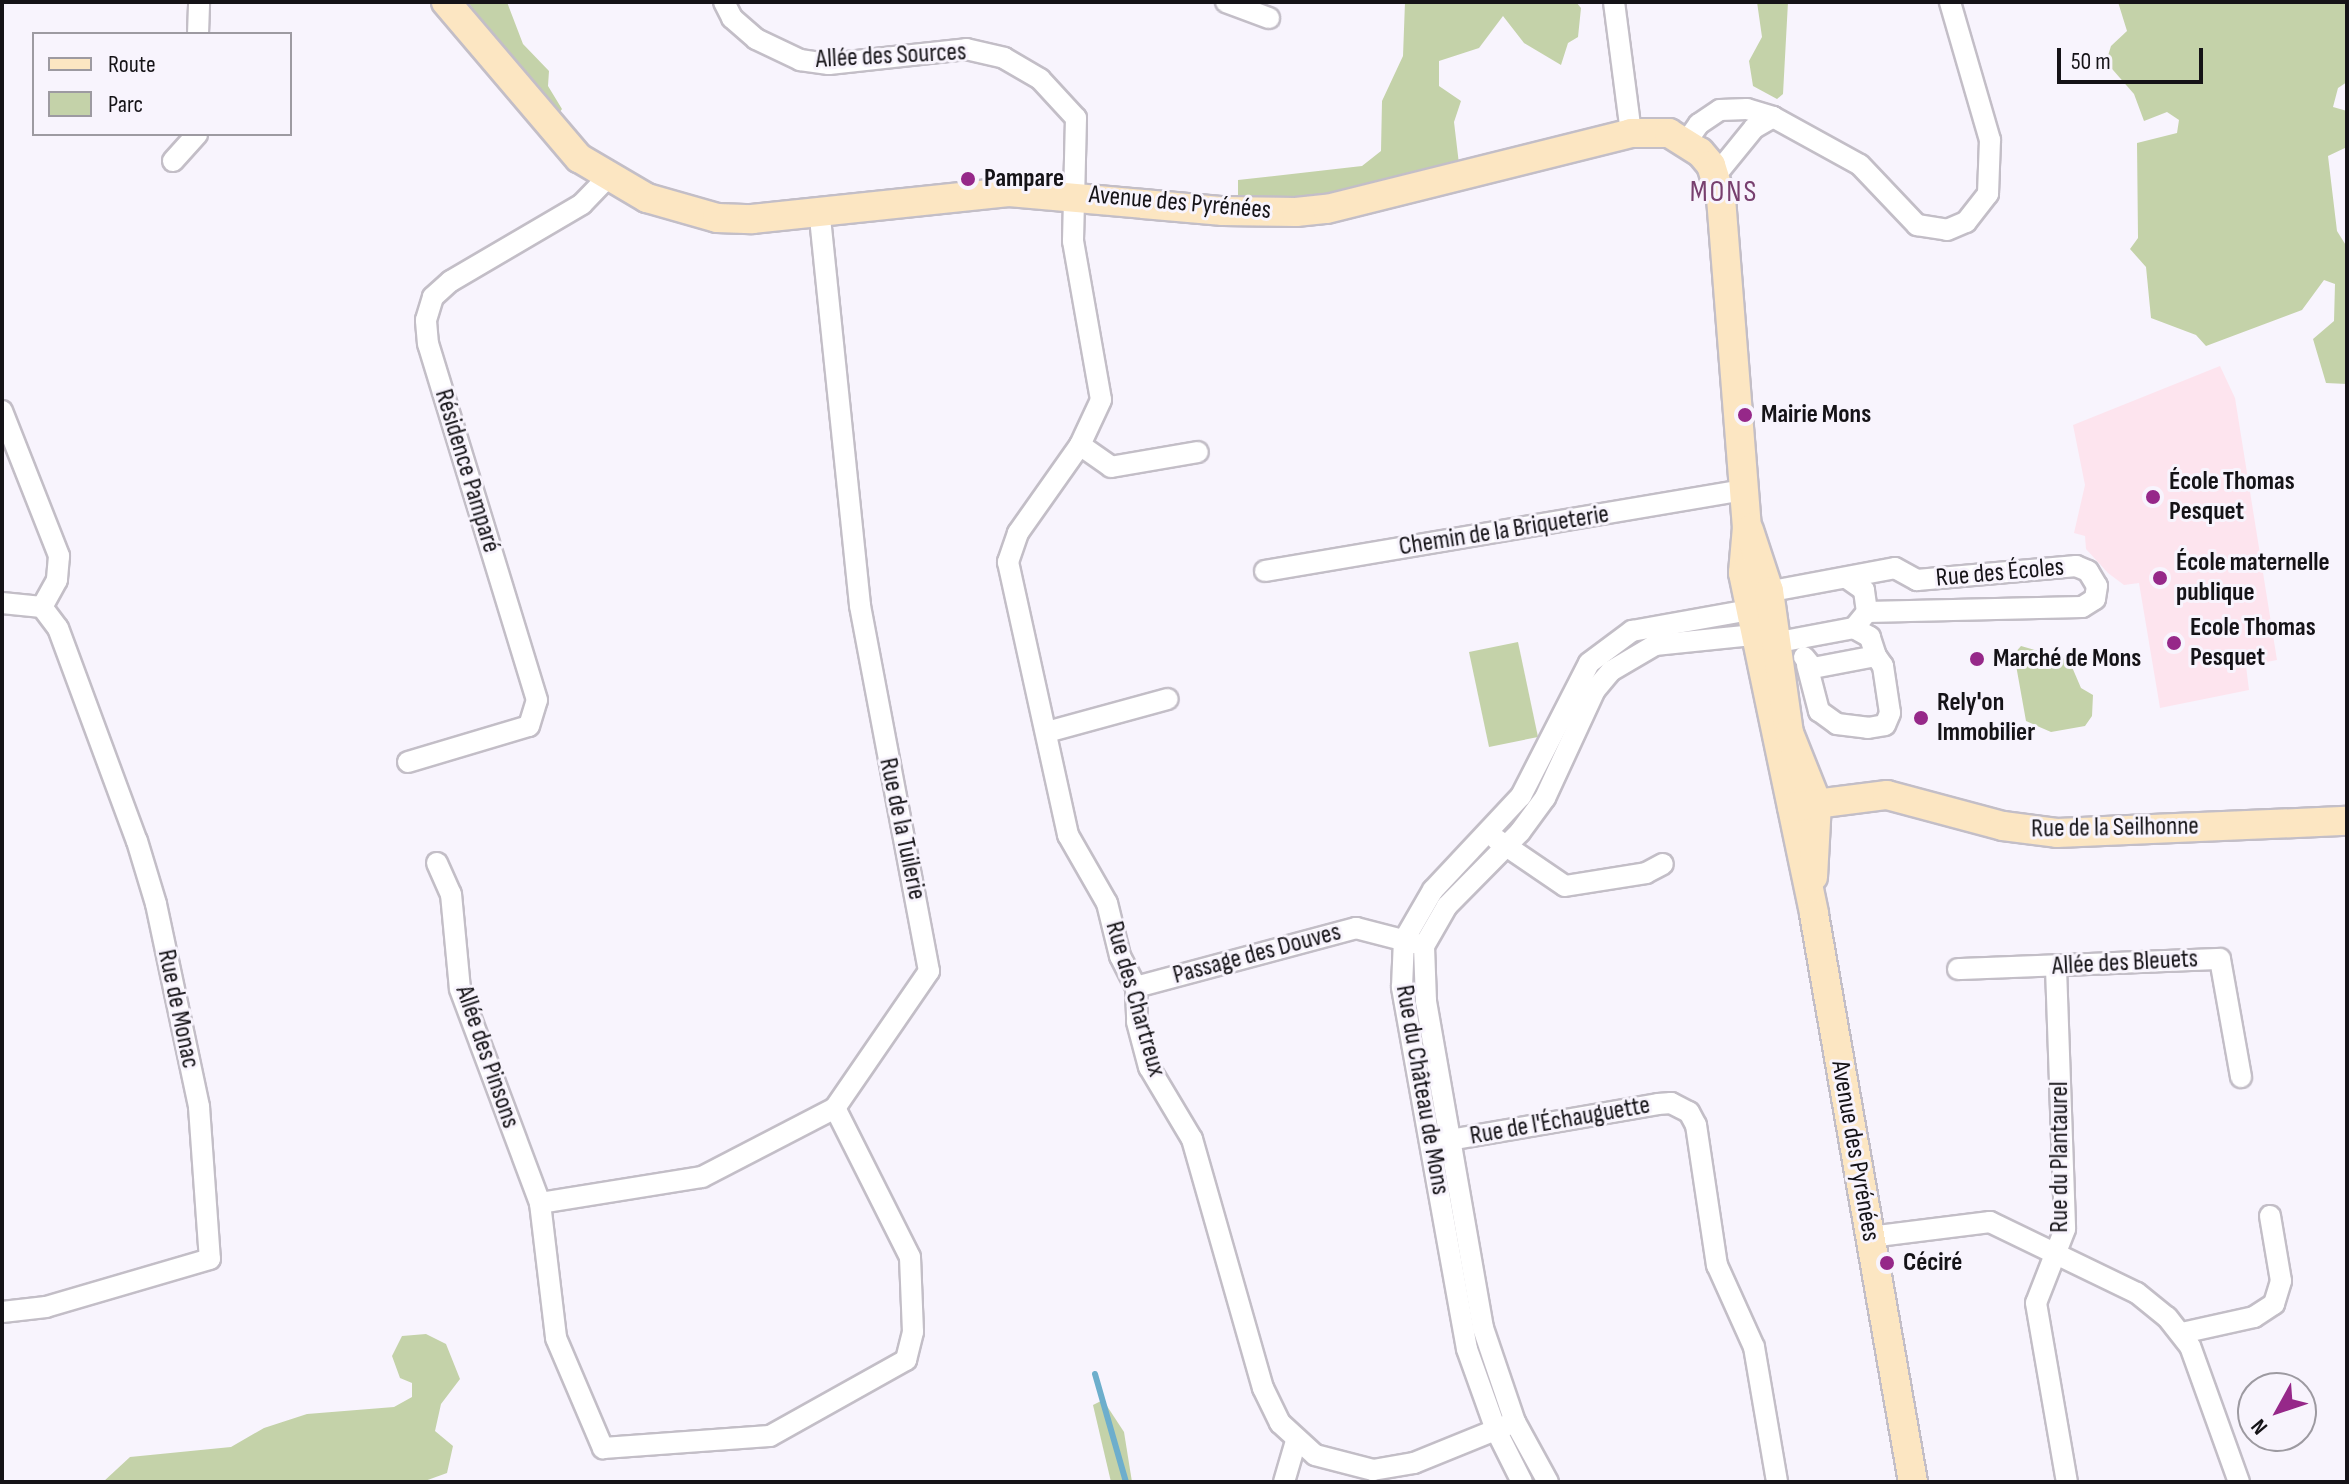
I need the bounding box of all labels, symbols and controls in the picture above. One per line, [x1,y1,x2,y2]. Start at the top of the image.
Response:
legend [32,32,292,136]
scale bar [2061,32,2207,82]
street label: Allée des Sources [815,36,967,76]
text: 50 m [2071,47,2111,76]
text: Route [108,50,156,79]
text: Parc [108,90,143,119]
place label: Pampare [984,163,1064,195]
marker: Pampare [959,170,977,188]
district label: MONS [1690,174,1758,210]
street label: Avenue des Pyrénées [1088,179,1272,227]
street label: Résidence Pamparé [427,386,507,556]
place label: Mairie Mons [1761,399,1871,431]
marker: Mairie Mons [1736,406,1754,424]
place label: École Thomas Pesquet [2169,466,2295,528]
marker: École Thomas Pesquet [2144,488,2162,506]
street label: Chemin de la Briqueterie [1397,499,1611,563]
place label: École maternelle publique [2176,547,2330,608]
street label: Rue des Écoles [1935,552,2065,594]
marker: École maternelle publique [2151,569,2169,587]
place label: Ecole Thomas Pesquet [2190,612,2316,674]
marker: Ecole Thomas Pesquet [2165,634,2183,652]
place label: Marché de Mons [1993,643,2141,675]
marker: Marché de Mons [1968,650,1986,668]
place label: Rely'on Immobilier [1937,687,2035,748]
marker: Rely'on Immobilier [1912,709,1930,727]
street label: Rue de la Tuilerie [872,755,932,903]
street label: Rue de la Seilhonne [2031,811,2199,845]
street label: Passage des Douves [1170,917,1344,991]
street label: Rue des Chartreux [1098,918,1172,1080]
street label: Allée des Bleuets [2051,944,2199,982]
street label: Rue de Monac [150,947,206,1071]
street label: Allée des Pinsons [448,982,526,1132]
street label: Rue du Château de Mons [1388,983,1456,1197]
street label: Avenue des Pyrénées [1824,1058,1886,1244]
street label: Rue du Plantaurel [2044,1081,2076,1233]
street label: Rue de l'Échauguette [1467,1090,1653,1152]
place label: Céciré [1903,1247,1962,1279]
marker: Céciré [1878,1254,1896,1272]
north arrow [2237,1372,2317,1452]
text: N [2246,1413,2274,1440]

